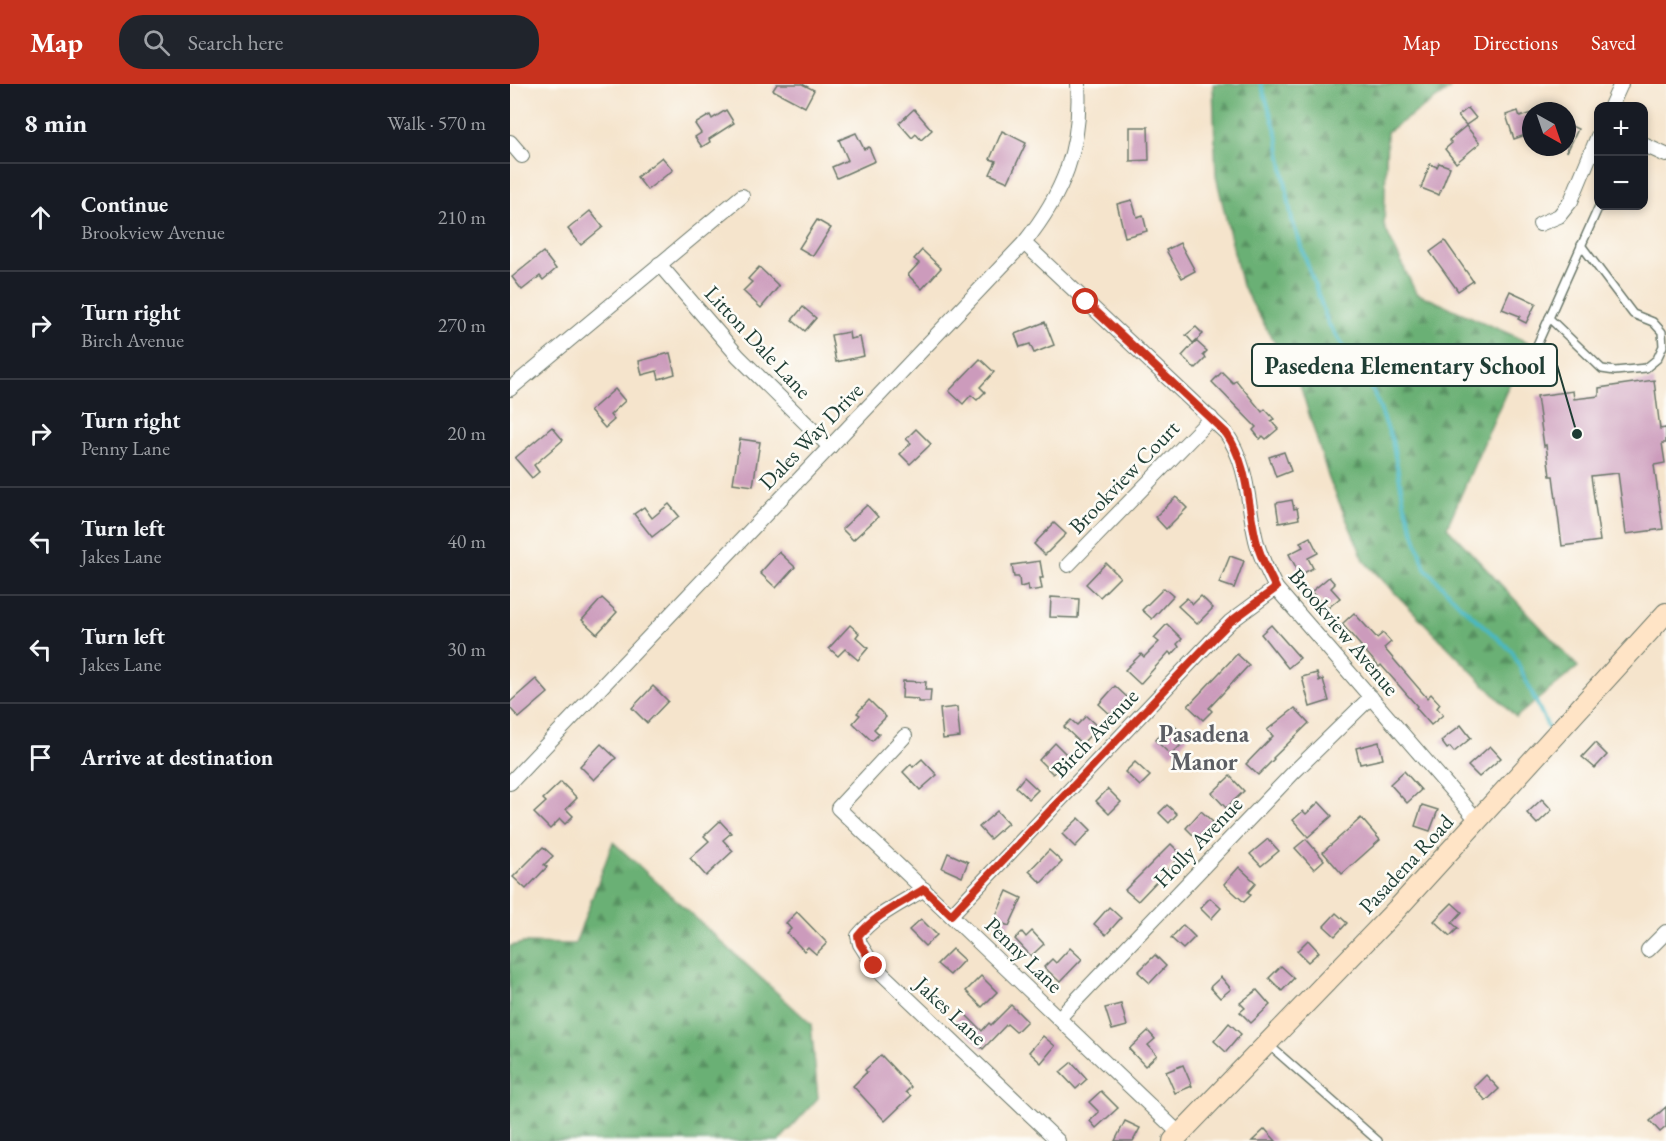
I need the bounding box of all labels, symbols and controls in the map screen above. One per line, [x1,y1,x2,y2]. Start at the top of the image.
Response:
search box [119,15,539,69]
text: Map [30,24,83,60]
icon: search [140,26,173,59]
text: Search here [188,28,283,57]
text: Map [1403,29,1440,56]
text: Directions [1473,29,1558,56]
text: Saved [1591,29,1636,56]
north arrow [1522,102,1576,156]
map controls [1594,102,1648,210]
button: + [1594,102,1648,156]
text: 8 min [24,106,87,140]
text: Walk · 570 m [387,110,486,136]
button: − [1594,156,1648,210]
text: Continue [81,190,168,219]
icon: ahead [24,201,57,234]
text: 210 m [438,204,486,230]
text: Brookview Avenue [81,219,225,245]
street label: Litton Dale Lane [698,279,818,405]
route start [1072,288,1098,314]
text: Turn right [81,298,180,327]
icon: right [24,309,57,342]
text: 270 m [438,312,486,338]
text: Birch Avenue [81,327,184,353]
callout: Pasedena Elementary School [1252,344,1557,386]
text: Pasedena Elementary School [1264,350,1546,382]
street label: Dales Way Drive [753,376,870,496]
text: Turn right [81,406,180,435]
street label: Brookview Court [1062,414,1186,540]
icon: right [24,417,57,450]
text: 20 m [447,420,486,446]
text: Penny Lane [81,435,170,461]
text: Turn left [81,514,165,543]
icon: left [24,525,57,558]
text: 40 m [447,528,486,554]
text: Jakes Lane [81,543,161,569]
street label: Brookview Avenue [1282,562,1406,702]
text: Turn left [81,622,165,651]
icon: left [24,633,57,666]
text: 30 m [447,636,486,662]
text: Jakes Lane [81,651,161,677]
street label: Birch Avenue [1045,682,1145,784]
district label: Pasadena Manor [1159,718,1250,777]
icon: arrive [24,741,57,774]
text: Arrive at destination [81,743,273,772]
street label: Holly Avenue [1147,790,1249,894]
street label: Pasadena Road [1352,807,1460,920]
street label: Penny Lane [979,911,1070,1000]
route end [860,952,886,978]
street label: Jakes Lane [907,969,994,1052]

